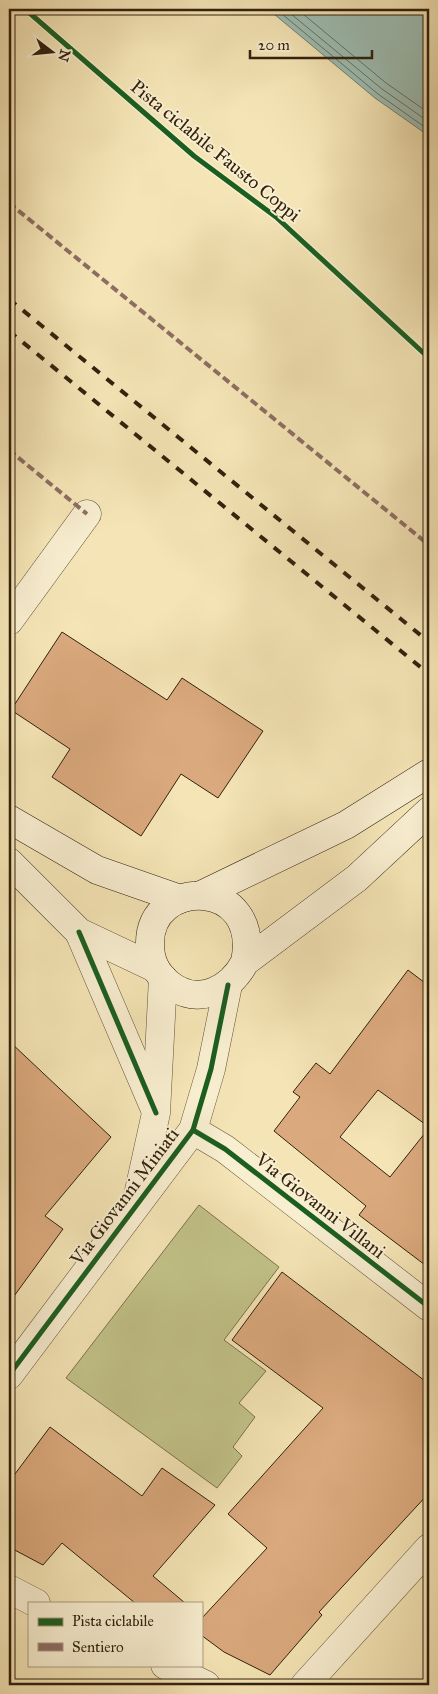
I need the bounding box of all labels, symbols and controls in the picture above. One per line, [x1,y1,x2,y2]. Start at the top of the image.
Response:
north arrow [28,28,78,78]
scale bar [250,28,373,60]
text: 20 m [258,36,290,54]
text: N [54,47,74,64]
street label: Pista ciclabile Fausto Coppi [126,75,305,226]
street label: Via Giovanni Miniati [65,1123,184,1270]
street label: Via Giovanni Villani [250,1147,390,1263]
legend [28,1602,202,1666]
text: Pista ciclabile [72,1612,154,1630]
text: Sentiero [72,1638,124,1656]

